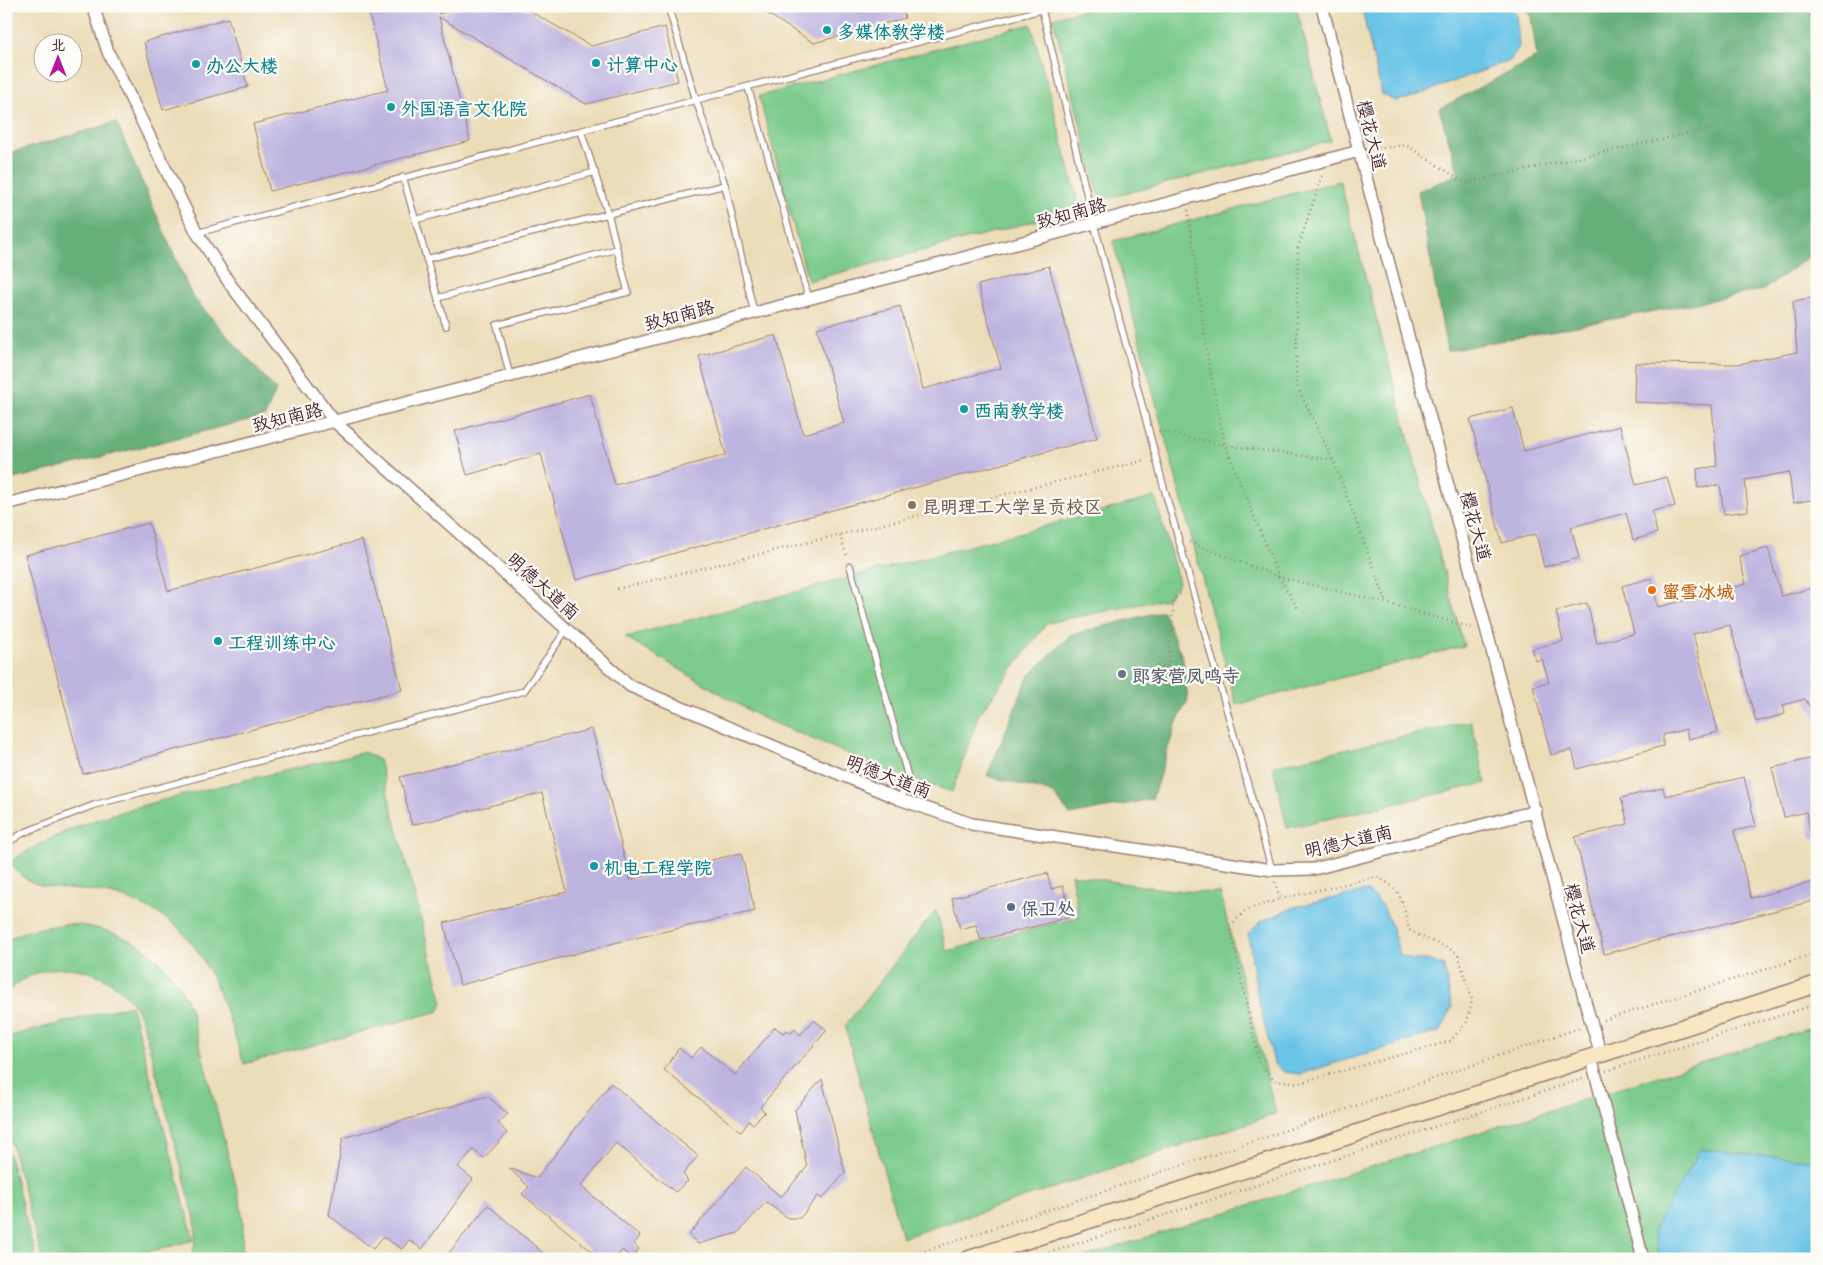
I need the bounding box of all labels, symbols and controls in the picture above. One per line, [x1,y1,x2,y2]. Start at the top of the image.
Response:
place label: 多媒体教学楼 [837,17,945,44]
marker: 多媒体教学楼 [821,24,833,36]
north arrow [32,32,82,82]
text: 北 [51,34,65,55]
place label: 计算中心 [606,50,678,77]
place label: 办公大楼 [206,51,278,78]
marker: 计算中心 [590,57,602,69]
marker: 办公大楼 [190,58,202,70]
place label: 外国语言文化院 [401,94,527,121]
street label: 樱花大道 [1351,97,1395,173]
marker: 外国语言文化院 [385,101,397,113]
street label: 致知南路 [1033,190,1109,234]
street label: 致知南路 [641,292,717,336]
street label: 致知南路 [249,394,325,438]
place label: 西南教学楼 [974,396,1064,423]
marker: 西南教学楼 [958,403,970,415]
street label: 樱花大道 [1455,488,1499,564]
place label: 昆明理工大学呈贡校区 [922,492,1102,519]
marker: 昆明理工大学呈贡校区 [906,499,918,511]
street label: 明德大道南 [502,545,586,625]
place label: 蜜雪冰城 [1662,577,1734,604]
marker: 蜜雪冰城 [1646,584,1658,596]
place label: 工程训练中心 [228,628,336,655]
marker: 工程训练中心 [212,635,224,647]
place label: 郎家营凤鸣寺 [1132,661,1240,688]
marker: 郎家营凤鸣寺 [1116,668,1128,680]
street label: 明德大道南 [842,746,936,804]
street label: 明德大道南 [1301,817,1395,863]
place label: 机电工程学院 [604,853,712,880]
marker: 机电工程学院 [588,860,600,872]
street label: 樱花大道 [1559,880,1603,956]
place label: 保卫处 [1021,894,1075,921]
marker: 保卫处 [1005,901,1017,913]

